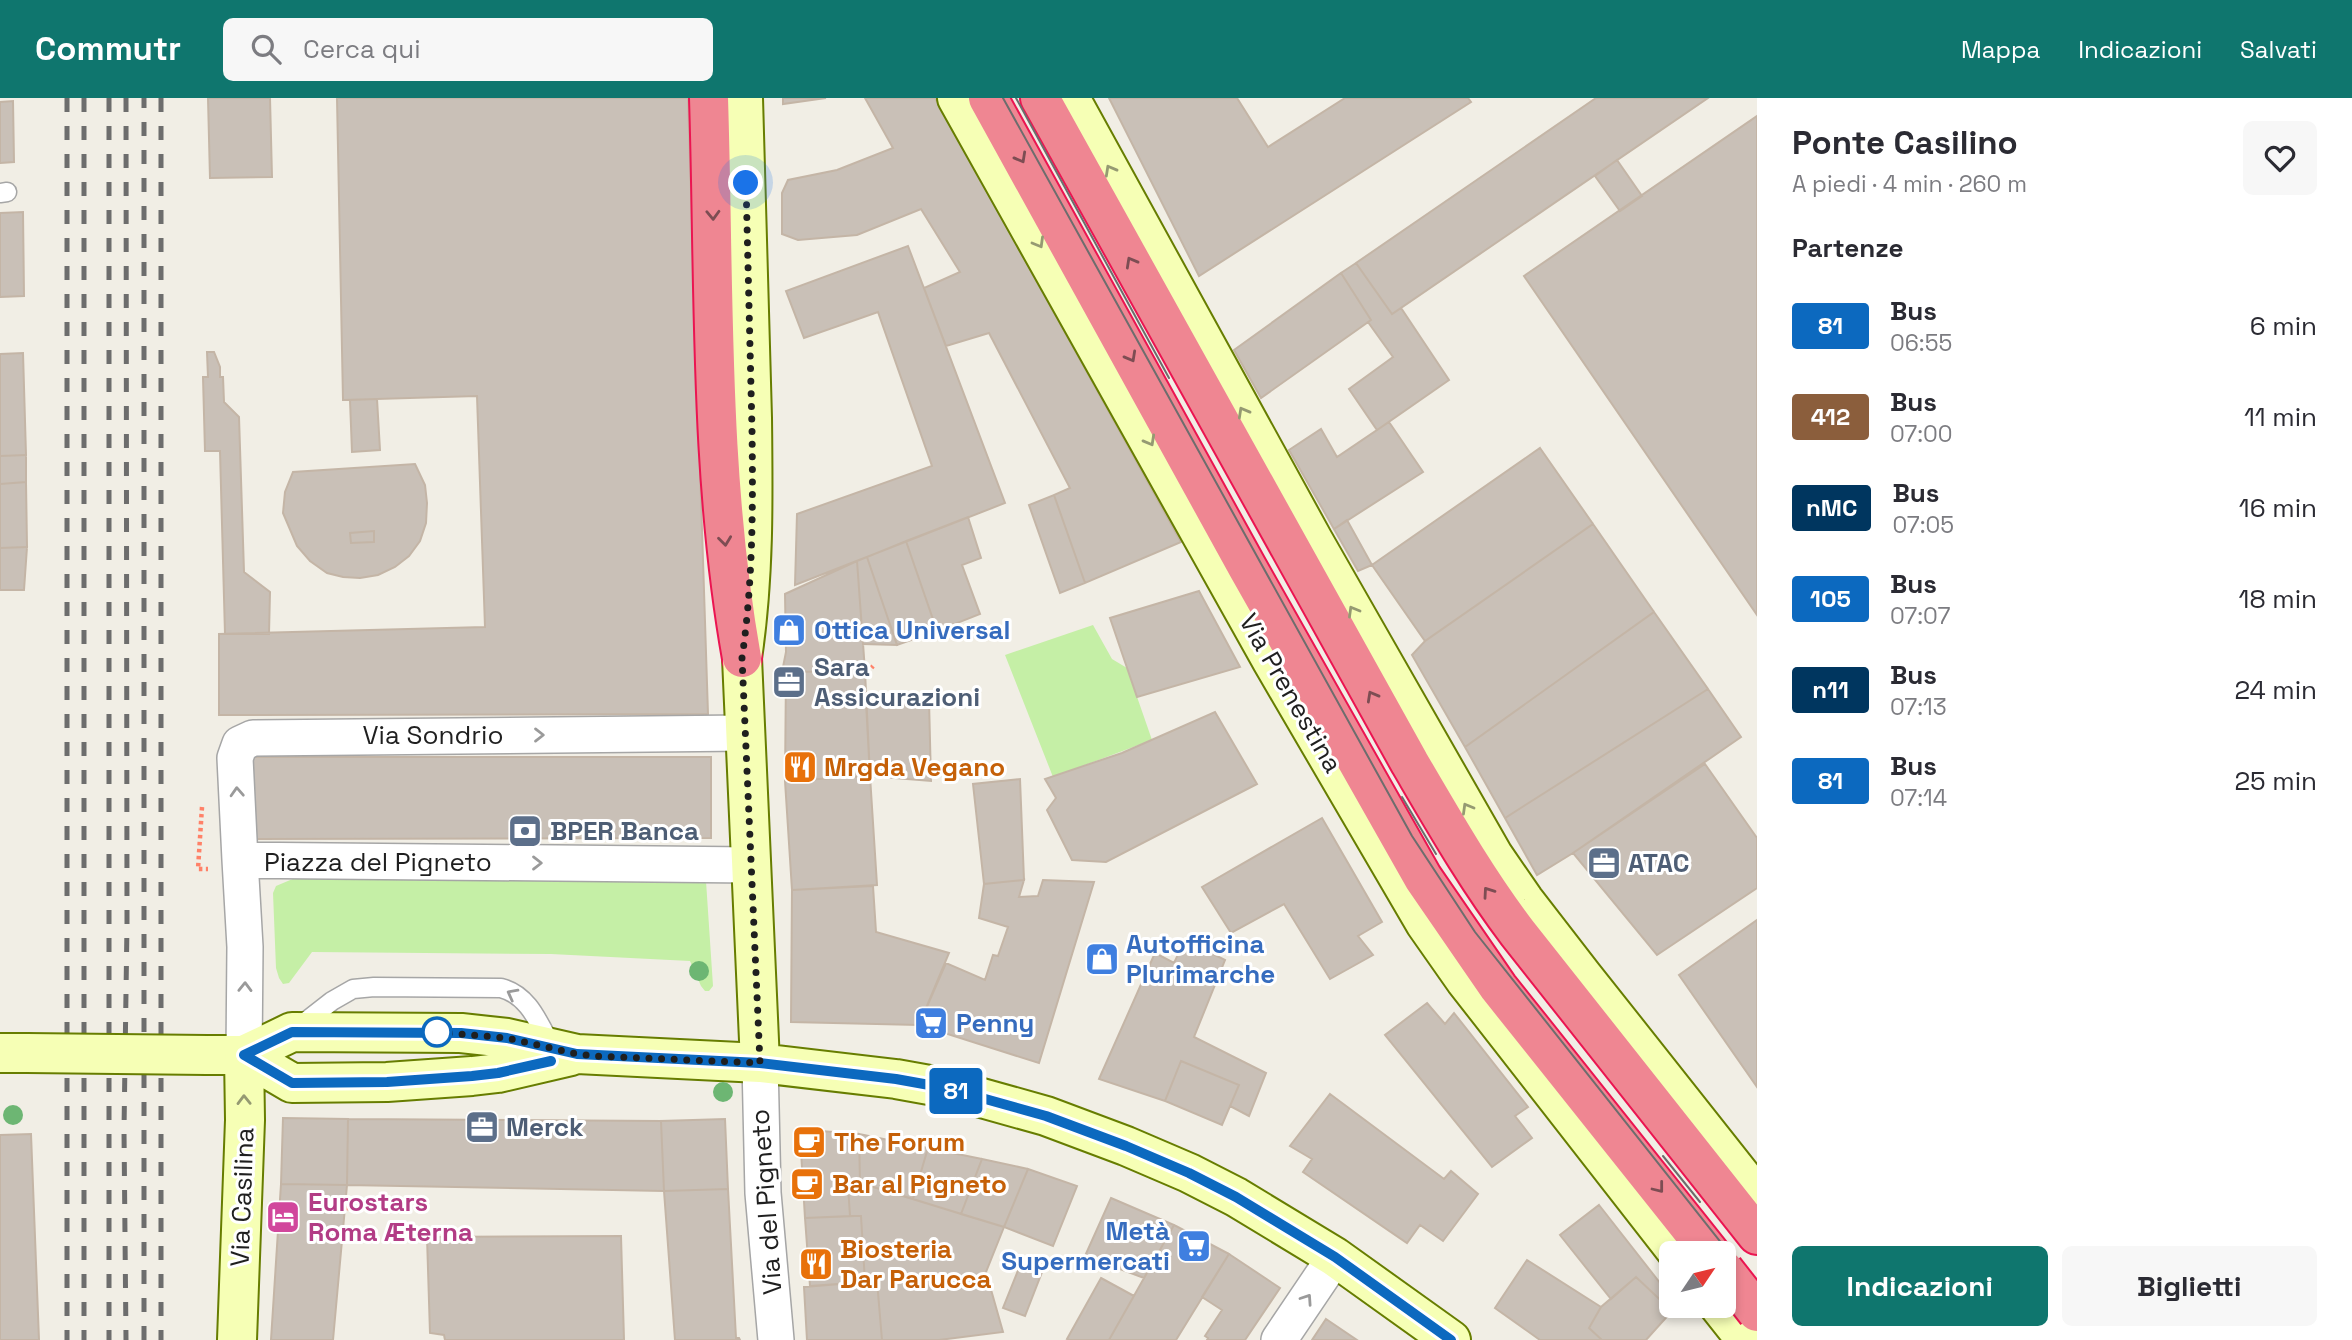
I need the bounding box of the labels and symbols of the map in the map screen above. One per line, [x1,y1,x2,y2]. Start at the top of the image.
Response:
one-way arrow [1013,150,1026,163]
your location [728,165,763,200]
one-way arrow [1105,165,1118,177]
one-way arrow [705,210,721,221]
one-way arrow [1031,235,1044,248]
one-way arrow [1126,257,1139,269]
one-way arrow [1123,349,1137,362]
one-way arrow [1238,407,1251,420]
one-way arrow [1142,434,1155,447]
one-way arrow [718,536,733,547]
one-way arrow [1348,606,1361,618]
street label: Via Prenestina [1232,607,1350,779]
shop icon: Ottica Universal [770,611,808,649]
place label: Ottica Universal [814,613,1010,647]
place label: Sara Assicurazioni [814,650,980,714]
office icon: Sara Assicurazioni [770,663,808,701]
one-way arrow [1367,691,1380,704]
street label: Via Sondrio [362,718,504,752]
one-way arrow [534,727,545,742]
restaurant icon: Mrgda Vegano [781,748,819,786]
place label: Mrgda Vegano [824,750,1005,784]
one-way arrow [229,787,244,798]
one-way arrow [1462,803,1475,816]
bank icon: BPER Banca [506,812,544,850]
place label: BPER Banca [550,814,699,848]
office icon: ATAC [1585,844,1623,882]
street label: Piazza del Pigneto [264,845,492,879]
place label: ATAC [1628,846,1690,880]
one-way arrow [532,855,543,871]
one-way arrow [1484,887,1496,900]
place label: Autofficina Plurimarche [1126,927,1275,991]
shop icon: Autofficina Plurimarche [1083,940,1121,978]
one-way arrow [237,981,253,991]
one-way arrow [506,988,519,1002]
supermarket icon: Penny [912,1004,950,1042]
place label: Penny [956,1006,1034,1040]
unlabelled marker [422,1017,452,1047]
line badge: 81 [925,1068,988,1114]
one-way arrow [237,1095,252,1106]
office icon: Merck [463,1108,501,1146]
street label: Via del Pigneto [743,1108,789,1296]
place label: Merck [506,1110,584,1144]
cafe icon: The Forum [790,1123,828,1161]
place label: The Forum [834,1125,965,1159]
street label: Via Casilina [223,1127,261,1267]
cafe icon: Bar al Pigneto [788,1165,826,1203]
place label: Bar al Pigneto [832,1167,1007,1201]
one-way arrow [1650,1180,1663,1192]
place label: Eurostars Roma Æterna [308,1185,473,1249]
hotel icon: Eurostars Roma Æterna [264,1198,302,1236]
place label: Metà Supermercati [1001,1214,1170,1278]
supermarket icon: Metà Supermercati [1175,1227,1213,1265]
place label: Biosteria Dar Parucca [840,1232,992,1296]
north arrow [1659,1241,1736,1318]
restaurant icon: Biosteria Dar Parucca [797,1245,835,1283]
one-way arrow [1299,1293,1312,1306]

